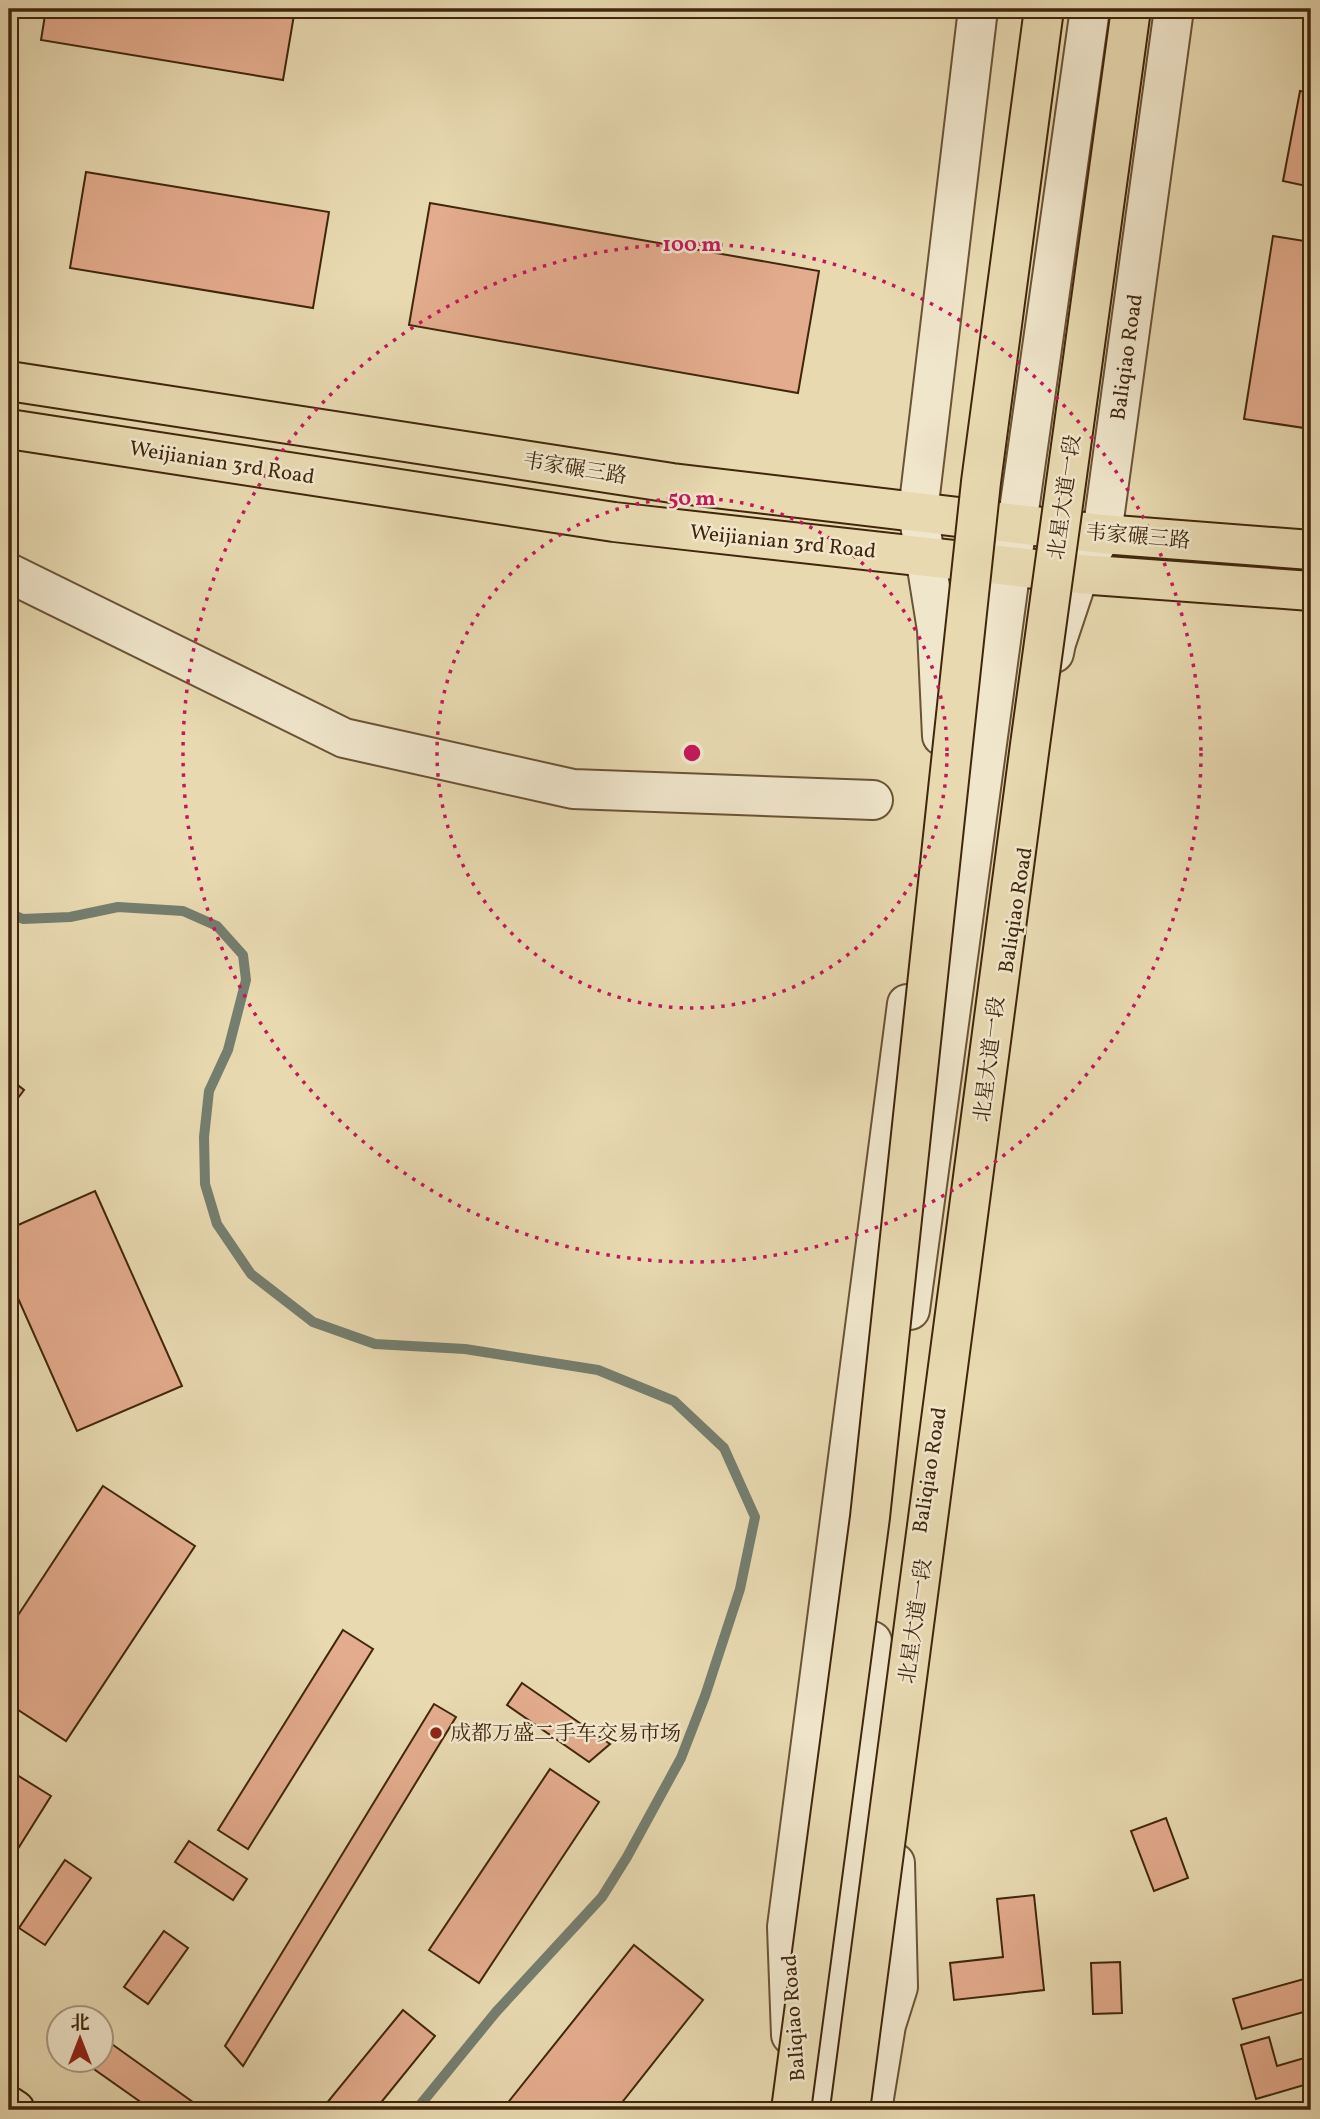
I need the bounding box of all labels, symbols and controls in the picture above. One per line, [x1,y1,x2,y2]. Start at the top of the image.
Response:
text: 100 m [662,231,722,260]
street label: Baliqiao Road [1104,292,1151,422]
street label: 北星大道一段 [1042,433,1089,562]
street label: Weijianian 3rd Road [127,435,317,492]
street label: 韦家碾三路 [521,447,629,492]
text: 50 m [668,485,716,514]
street label: Weijianian 3rd Road [688,518,877,567]
street label: 韦家碾三路 [1084,518,1191,557]
centre of rings [680,741,704,765]
street label: Baliqiao Road [992,845,1041,975]
street label: 北星大道一段 [968,995,1013,1123]
street label: Baliqiao Road [906,1405,955,1535]
street label: 北星大道一段 [893,1557,940,1686]
place label: 成都万盛二手车交易市场 [450,1720,681,1749]
marker: 成都万盛二手车交易市场 [428,1725,444,1741]
street label: Baliqiao Road [776,1953,813,2082]
north arrow [46,2004,116,2074]
text: 北 [70,2011,90,2037]

